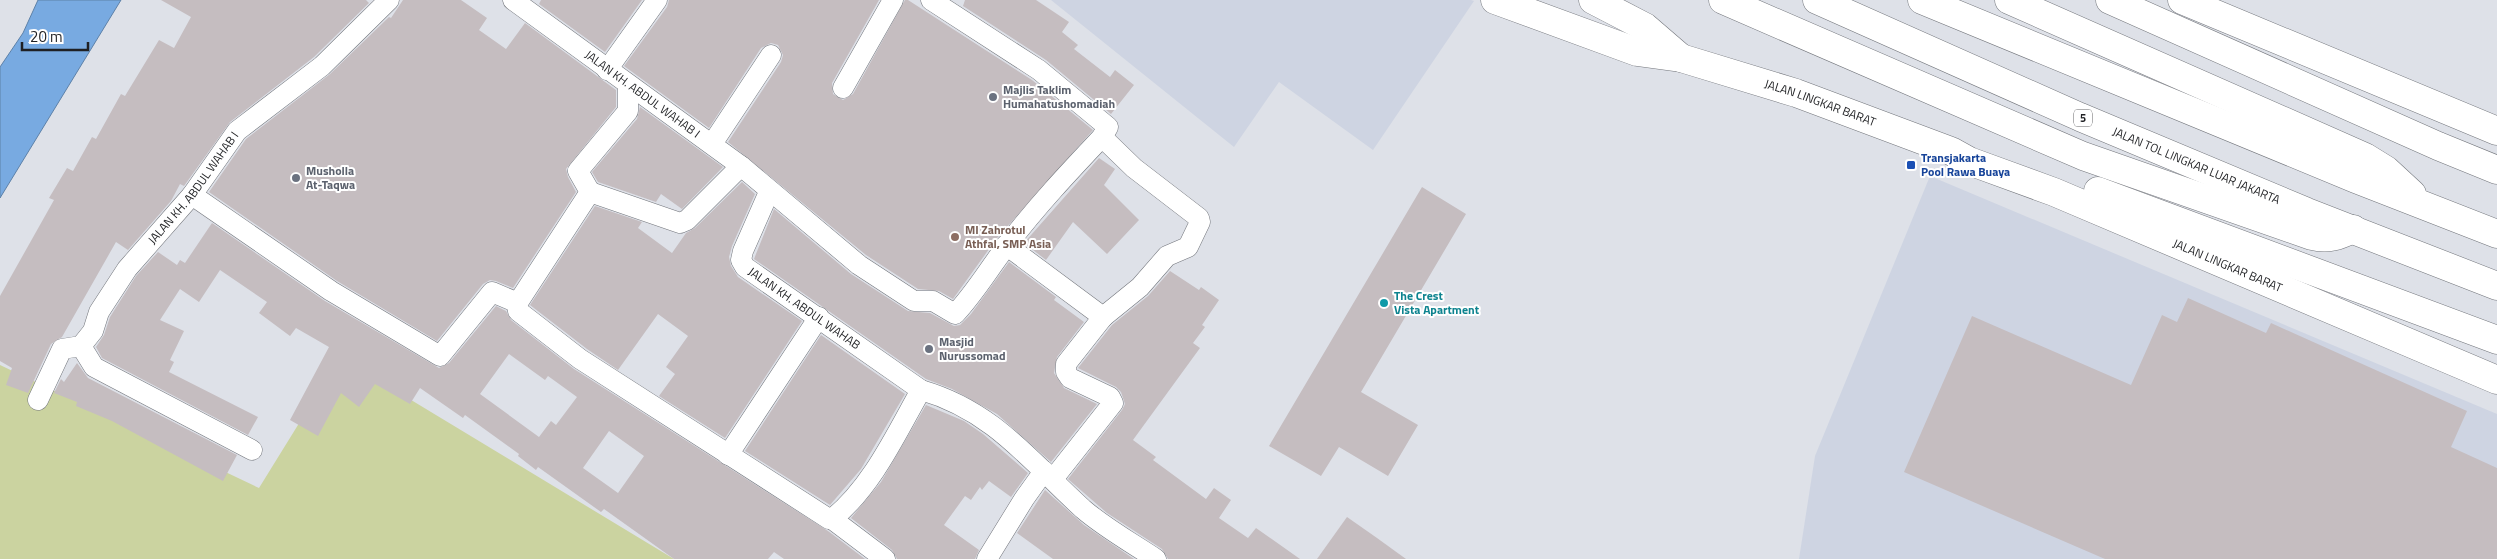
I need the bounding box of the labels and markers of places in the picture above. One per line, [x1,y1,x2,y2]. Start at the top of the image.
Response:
place label: Majlis Taklim Humahatushomadiah [1003,80,1115,113]
marker: Majlis Taklim Humahatushomadiah [987,91,999,103]
place label: Transjakarta Pool Rawa Buaya [1921,148,2010,181]
marker: Transjakarta Pool Rawa Buaya [1905,159,1917,171]
place label: Musholla At-Taqwa [306,161,355,194]
marker: Musholla At-Taqwa [290,172,302,184]
place label: MI Zahrotul Athfal, SMP Asia [965,220,1051,253]
marker: MI Zahrotul Athfal, SMP Asia [949,231,961,243]
place label: The Crest Vista Apartment [1394,286,1480,319]
marker: The Crest Vista Apartment [1378,297,1390,309]
place label: Masjid Nurussomad [939,332,1006,365]
marker: Masjid Nurussomad [923,343,935,355]

